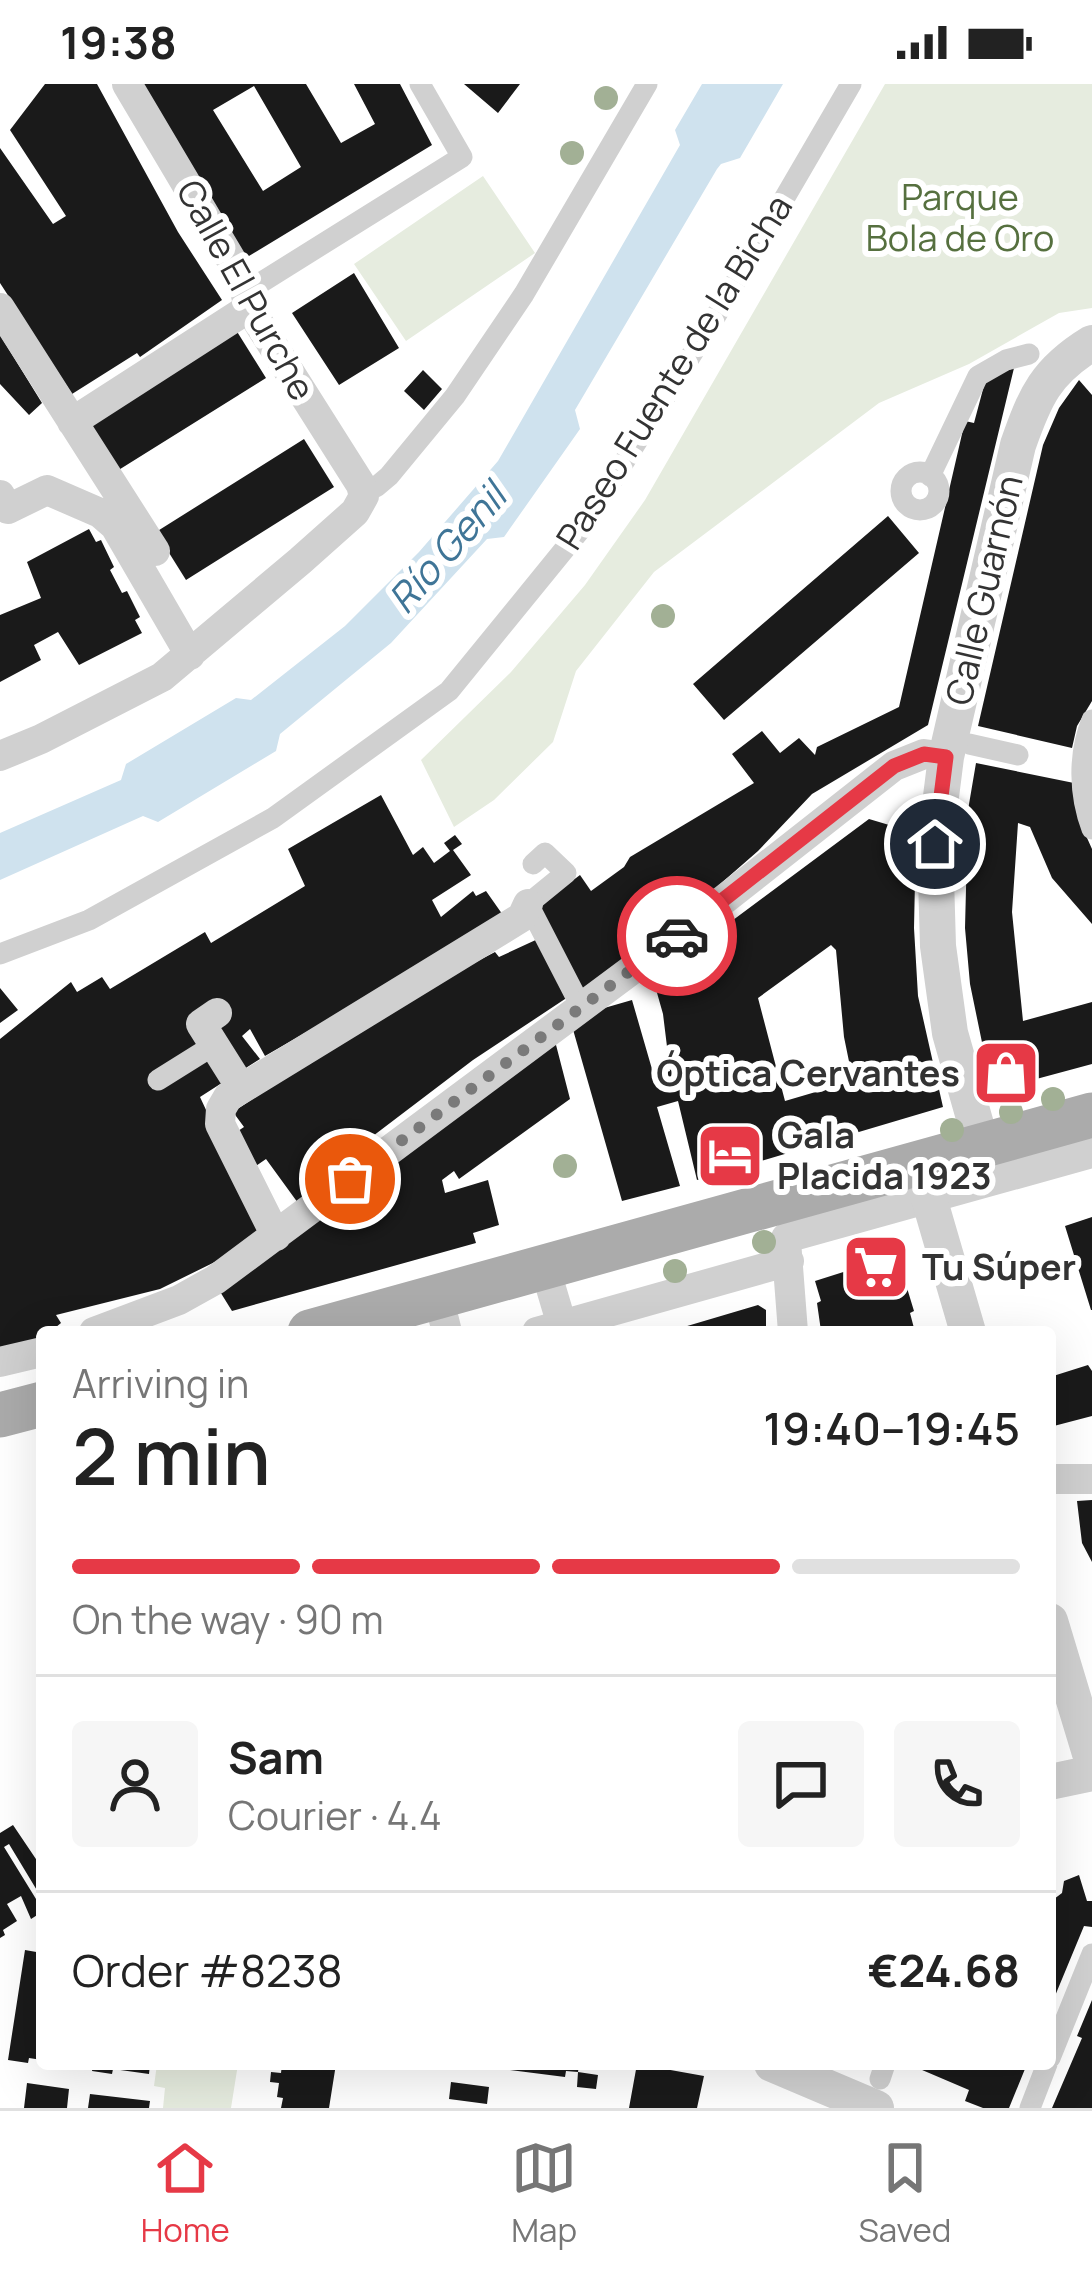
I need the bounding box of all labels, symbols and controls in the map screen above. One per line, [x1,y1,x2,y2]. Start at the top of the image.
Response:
text: 19:38 [60,11,177,73]
street label: Calle El Purche [166,171,327,409]
park label: Parque Bola de Oro [866,172,1054,262]
street label: Paseo Fuente de la Bicha [544,185,803,558]
water label: Río Genil [375,467,521,624]
street label: Calle Guarnón [933,470,1034,710]
pin [884,793,986,895]
icon: home [902,811,968,877]
courier [617,876,737,996]
icon: car [644,903,710,969]
shop icon: Óptica Cervantes [971,1038,1041,1108]
place label: Óptica Cervantes [656,1048,960,1097]
place label: Gala Placida 1923 [777,1110,992,1200]
hotel icon: Gala Placida 1923 [695,1121,765,1191]
pin [299,1128,401,1230]
icon: bag [317,1146,383,1212]
supermarket icon: Tu Súper [841,1232,911,1302]
place label: Tu Súper [922,1242,1076,1291]
text: Arriving in [72,1356,249,1410]
text: 19:40–19:45 [763,1397,1020,1459]
text: 2 min [72,1402,271,1508]
text: On the way · 90 m [72,1592,384,1646]
button: person [72,1721,198,1847]
button: chat [738,1721,864,1847]
button: phone [894,1721,1020,1847]
text: Sam [228,1726,324,1788]
text: Courier · 4.4 [228,1788,442,1842]
text: Order #8238 [72,1939,343,2001]
text: €24.68 [868,1939,1020,2001]
tab: Home [141,2135,230,2252]
tab: Map [511,2135,577,2252]
tab: Saved [858,2135,951,2252]

